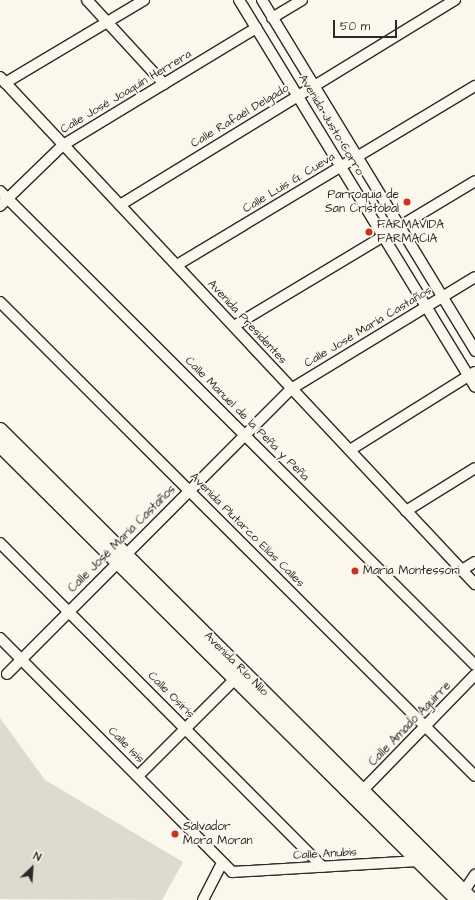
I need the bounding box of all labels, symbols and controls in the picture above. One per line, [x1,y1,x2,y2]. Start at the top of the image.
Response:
scale bar [335,12,399,38]
text: 50 m [340,18,370,35]
street label: Calle José Joaquín Herrera [58,47,194,137]
street label: Avenida Justo Corro [295,72,367,178]
street label: Calle Rafaél Delgado [188,81,292,151]
street label: Calle Luis G. Cueva [240,150,338,216]
place label: Parroquia de San Cristóbal [325,188,399,216]
marker: Parroquia de San Cristóbal [402,197,412,207]
place label: FARMAVIDA FARMACIA [377,218,444,246]
marker: FARMAVIDA FARMACIA [364,227,374,237]
street label: Avenida Presidentes [204,277,290,367]
street label: Calle José María Castaños [302,283,434,371]
street label: Calle Manuel de la Peña y Peña [182,354,312,484]
street label: Avenida Plutarco Elías Calles [187,470,307,590]
street label: Calle José María Castaños [65,482,179,596]
place label: Maria Montessori [363,564,460,578]
marker: Maria Montessori [350,566,360,576]
street label: Avenida Río Nilo [201,629,271,699]
street label: Calle Osiris [145,669,197,721]
street label: Calle Amado Aguirre [366,679,454,769]
street label: Calle Isis [105,724,147,766]
place label: Salvador Mora Moran [183,820,253,848]
marker: Salvador Mora Moran [170,829,180,839]
street label: Calle Anubis [293,845,357,863]
north arrow [12,848,52,888]
text: N [31,848,44,865]

